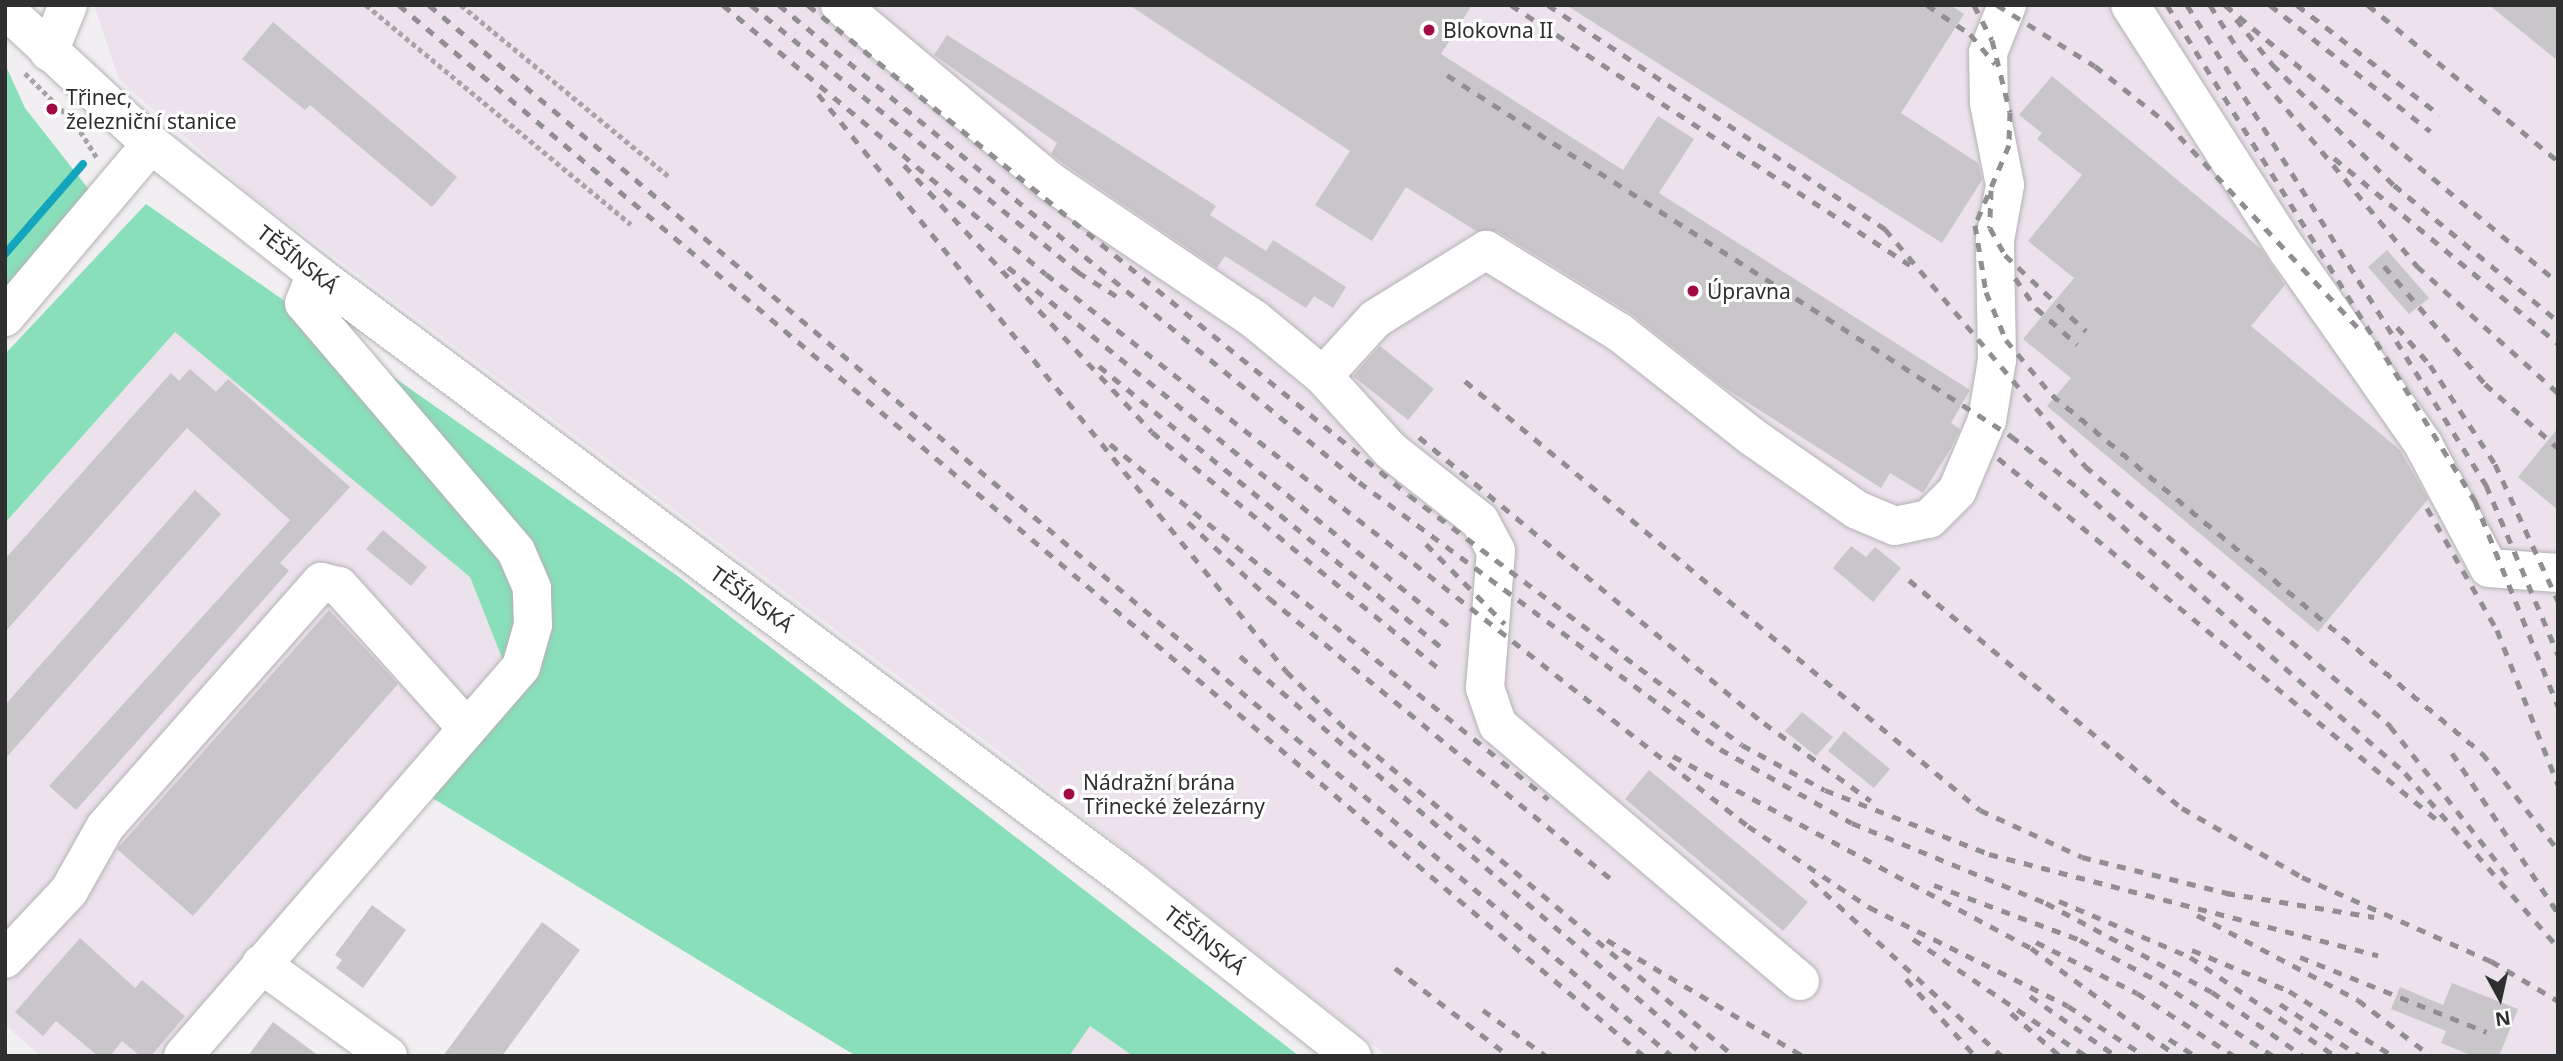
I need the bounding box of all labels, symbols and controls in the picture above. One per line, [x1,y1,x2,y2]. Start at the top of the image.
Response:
place label: Blokovna II [1443,17,1553,43]
marker: Blokovna II [1421,22,1437,38]
place label: Třinec, železniční stanice [66,84,237,134]
marker: Třinec, železniční stanice [44,101,60,117]
street label: TĚŠÍNSKÁ [252,220,344,298]
place label: Úpravna [1707,278,1791,304]
marker: Úpravna [1685,283,1701,299]
street label: TĚŠÍNSKÁ [706,561,798,637]
place label: Nádražní brána Třinecké železárny [1083,769,1265,819]
marker: Nádražní brána Třinecké železárny [1061,786,1077,802]
street label: TĚŠÍNSKÁ [1159,901,1251,979]
north arrow [2465,963,2535,1033]
text: N [2493,1005,2512,1033]

